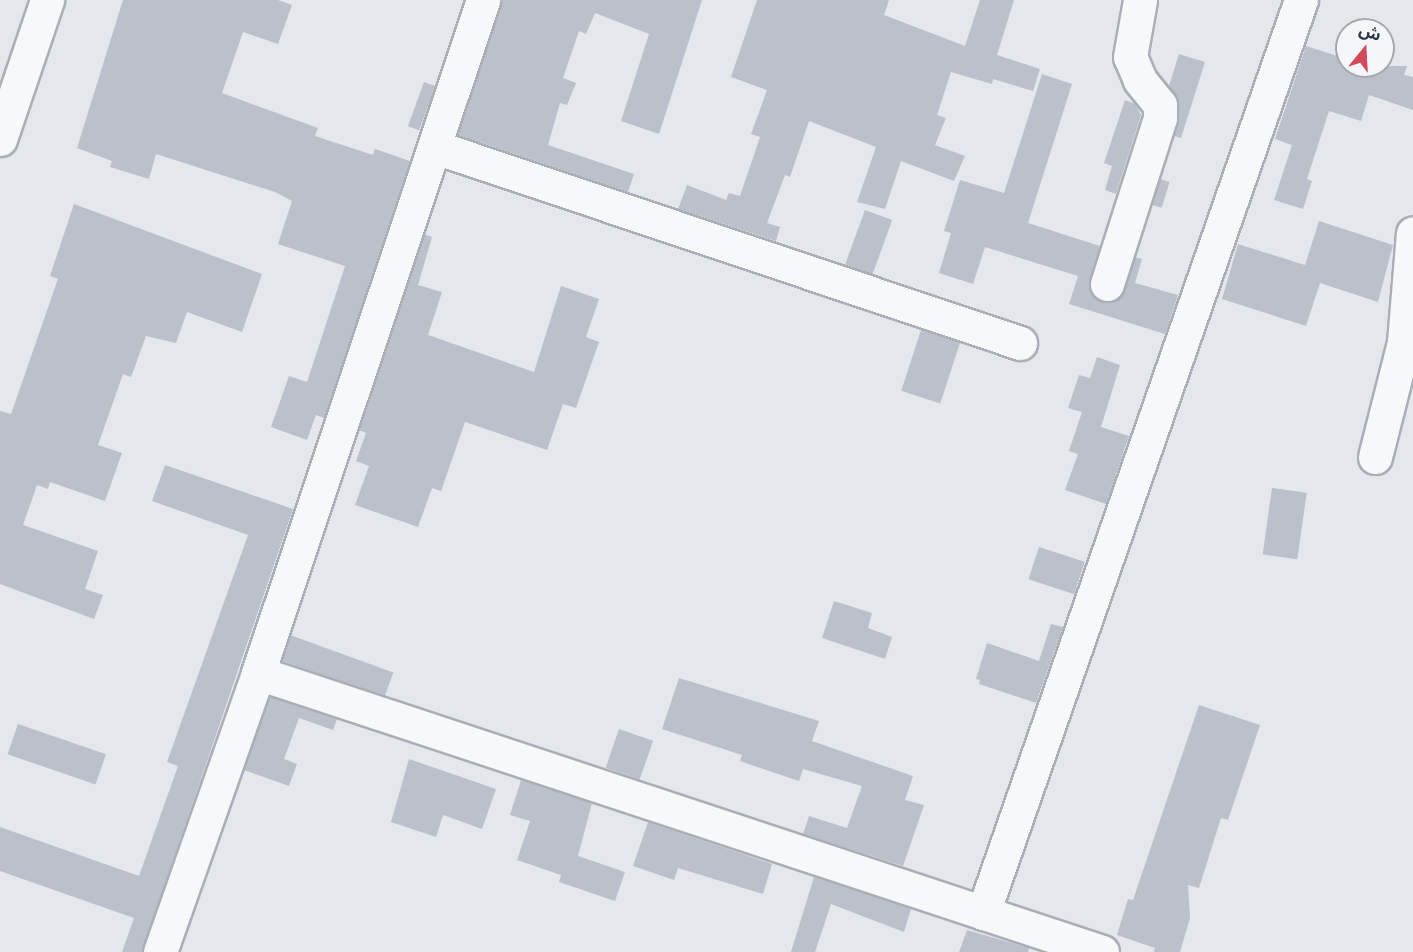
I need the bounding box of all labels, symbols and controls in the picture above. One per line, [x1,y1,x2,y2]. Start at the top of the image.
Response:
north arrow [1335,18,1395,78]
text: ش [1357,20,1383,45]

